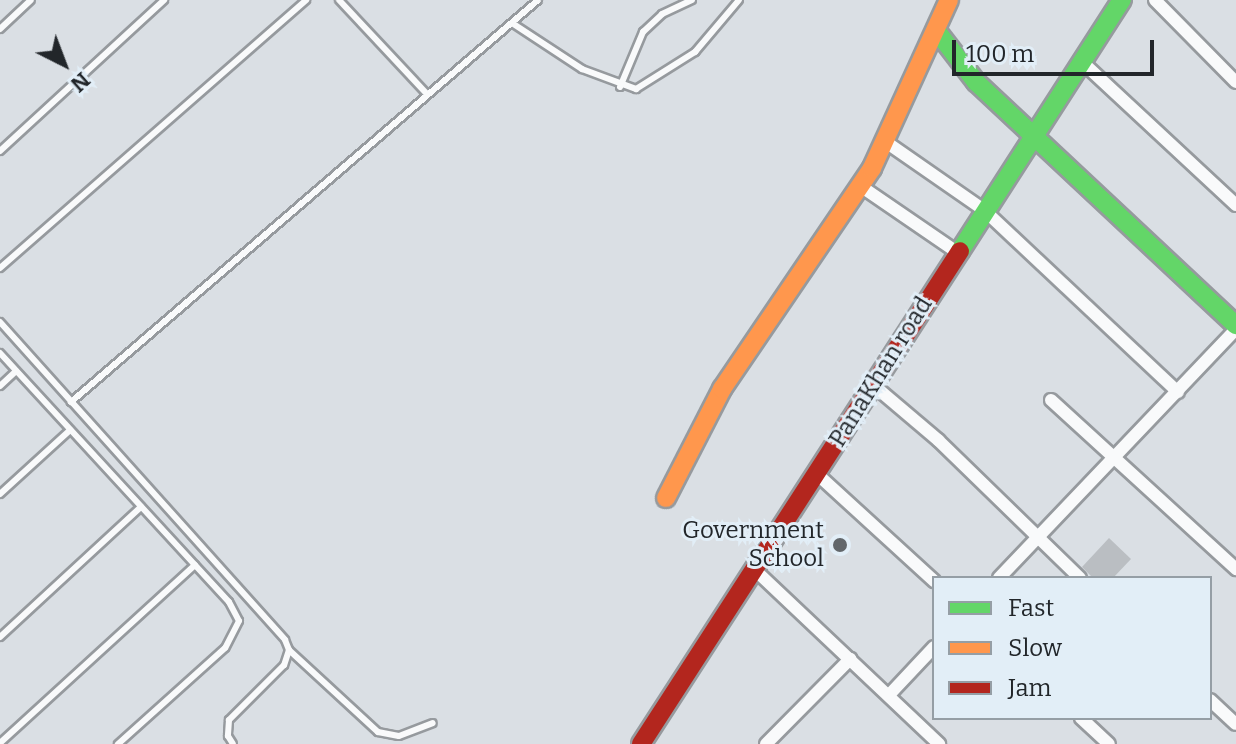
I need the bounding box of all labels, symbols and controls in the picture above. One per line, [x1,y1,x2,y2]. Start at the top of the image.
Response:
north arrow [24,24,104,104]
scale bar [956,24,1158,74]
text: 100 m [966,40,1034,68]
text: N [65,66,96,98]
street label: PanaKhan road [823,292,939,452]
place label: Government School [682,517,824,573]
marker: Government School [831,536,849,554]
legend [932,576,1212,720]
text: Fast [1008,594,1054,622]
text: Slow [1008,634,1062,662]
text: Jam [1008,674,1051,702]

